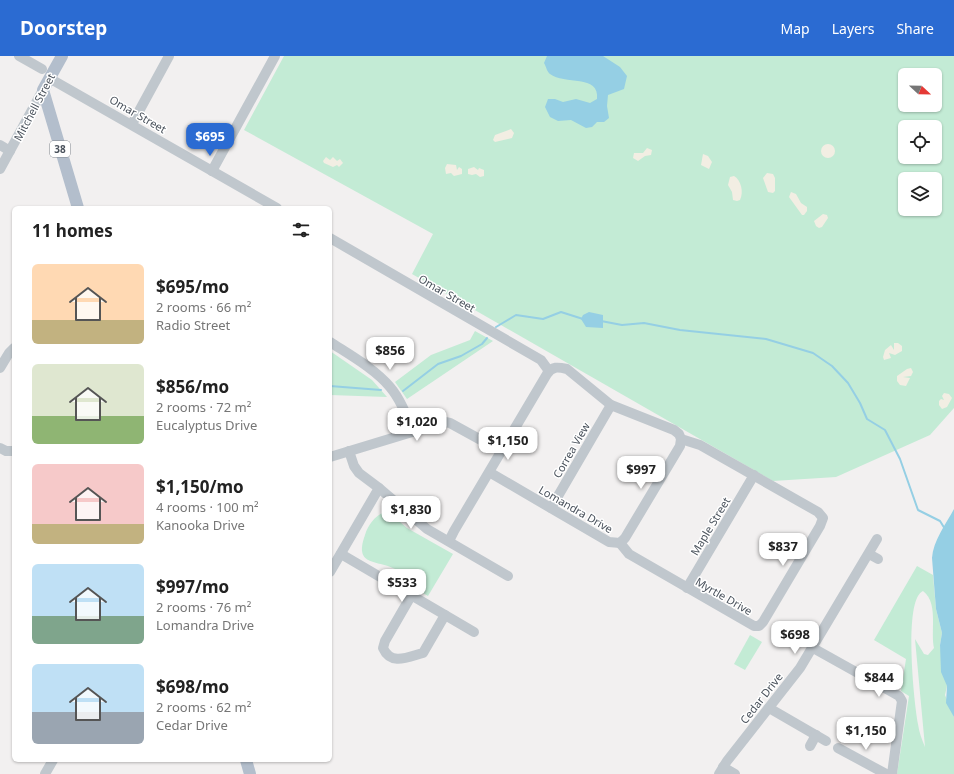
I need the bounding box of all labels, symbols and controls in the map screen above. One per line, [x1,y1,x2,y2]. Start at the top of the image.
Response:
text: Doorstep [20,15,107,41]
text: Map [781,19,810,38]
text: Layers [832,19,874,38]
text: Share [896,19,934,38]
north arrow [898,68,942,112]
map controls [898,68,942,216]
street label: Mitchell Street [10,71,58,143]
street label: Omar Street [107,92,169,136]
button: locate [898,120,942,164]
pin: $695 [186,123,234,157]
text: $695 [195,127,225,145]
road number: 38 [50,141,70,157]
button: layers [898,172,942,216]
text: 11 homes [32,219,113,242]
icon: filters [290,219,312,241]
street label: Omar Street [416,271,478,315]
text: $695/mo [156,275,229,298]
icon: home [64,280,112,328]
text: 2 rooms · 66 m² [156,298,251,316]
text: Radio Street [156,316,230,334]
pin: $856 [366,337,414,371]
text: $856 [375,341,405,359]
text: $856/mo [156,375,229,398]
icon: home [64,380,112,428]
text: 2 rooms · 72 m² [156,398,251,416]
pin: $1,020 [384,408,450,442]
text: $1,020 [397,412,437,430]
text: Eucalyptus Drive [156,416,257,434]
street label: Correa View [549,419,593,481]
pin: $1,150 [475,427,541,461]
text: $1,150 [488,431,528,449]
pin: $997 [617,456,665,490]
text: $997 [626,460,656,478]
text: $1,150/mo [156,475,244,498]
icon: home [64,480,112,528]
street label: Lomandra Drive [536,482,616,536]
street label: Maple Street [687,494,733,558]
pin: $1,830 [378,496,444,530]
text: 4 rooms · 100 m² [156,498,259,516]
text: $1,830 [391,500,431,518]
text: Kanooka Drive [156,516,245,534]
pin: $837 [759,533,807,567]
text: $837 [768,537,798,555]
pin: $533 [378,569,426,603]
text: $533 [387,573,417,591]
street label: Myrtle Drive [693,574,755,618]
text: $997/mo [156,575,229,598]
icon: home [64,580,112,628]
text: 2 rooms · 76 m² [156,598,251,616]
text: Lomandra Drive [156,616,254,634]
pin: $698 [771,621,819,655]
text: $698 [780,625,810,643]
pin: $844 [855,664,903,698]
text: $844 [864,668,894,686]
street label: Cedar Drive [736,669,786,727]
text: $698/mo [156,675,229,698]
icon: home [64,680,112,728]
text: 2 rooms · 62 m² [156,698,251,716]
text: Cedar Drive [156,716,228,734]
pin: $1,150 [833,717,899,751]
text: $1,150 [846,721,886,739]

